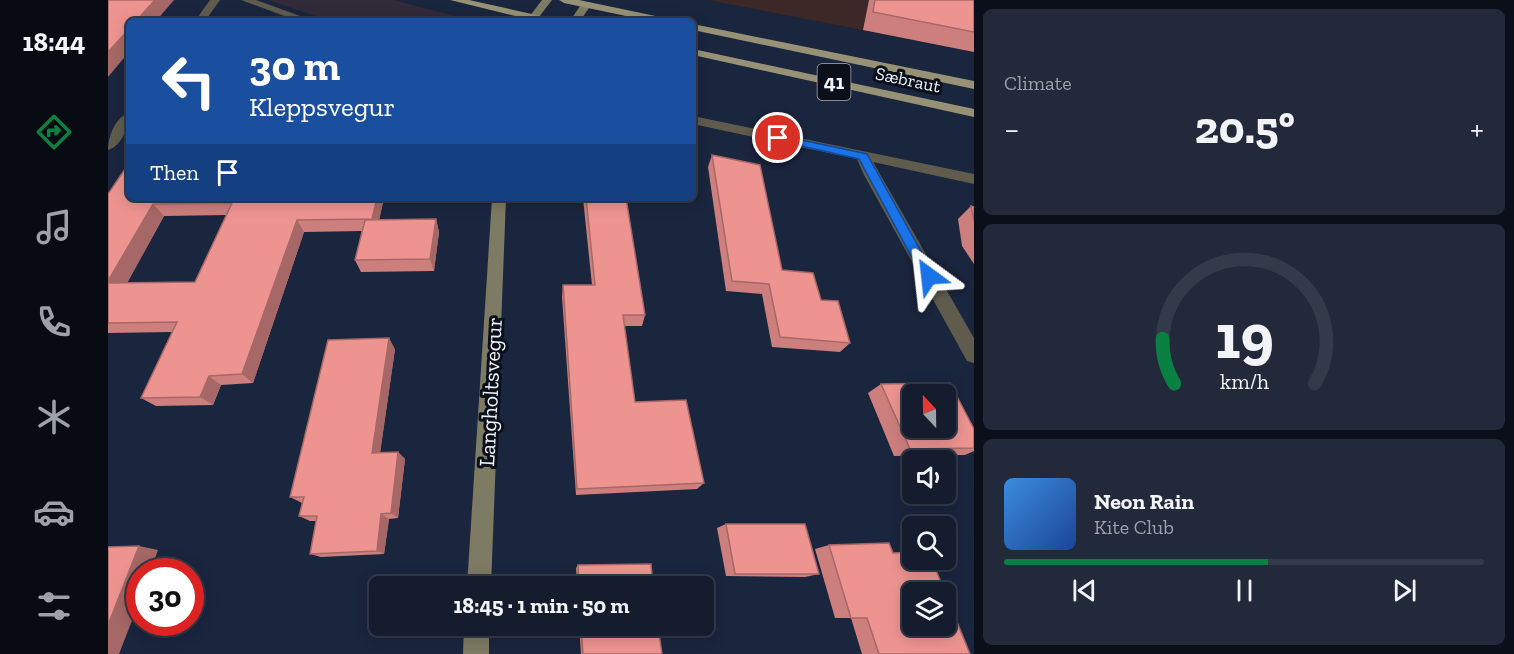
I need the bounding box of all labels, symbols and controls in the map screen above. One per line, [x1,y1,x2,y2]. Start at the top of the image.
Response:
text: 18:44 [23,26,85,58]
text: 30 m [249,40,340,91]
icon: left [150,42,228,120]
street label: Sæbraut [873,62,943,98]
road number: 41 [818,64,850,100]
text: Climate [1004,71,1072,95]
text: Kleppsvegur [249,91,395,123]
text: 20.5° [1195,101,1295,155]
text: − [1004,109,1019,148]
text: + [1470,109,1484,148]
icon: directions [33,111,75,153]
pin [752,112,803,163]
icon: arrive [761,121,794,154]
icon: arrive [211,156,244,189]
text: Then [150,159,199,186]
icon: music [33,206,75,248]
position arrow [897,244,961,308]
text: 19 [1215,299,1273,374]
icon: phone [33,301,75,343]
street label: Langholtsvegur [473,317,508,467]
text: km/h [1220,369,1268,394]
north arrow [902,384,956,438]
map controls [902,384,956,636]
icon: climate [33,396,75,438]
button: sound [902,450,956,504]
text: Neon Rain [1094,488,1194,515]
icon: car [33,491,75,533]
text: Kite Club [1094,515,1174,539]
button: search [902,516,956,570]
speed limit sign: 30 [126,558,204,636]
icon: previous [1068,574,1101,607]
icon: pause [1228,574,1261,607]
icon: next [1388,574,1421,607]
button: layers [902,582,956,636]
icon: filters [33,585,75,627]
text: 18:45 · 1 min · 50 m [453,592,630,619]

